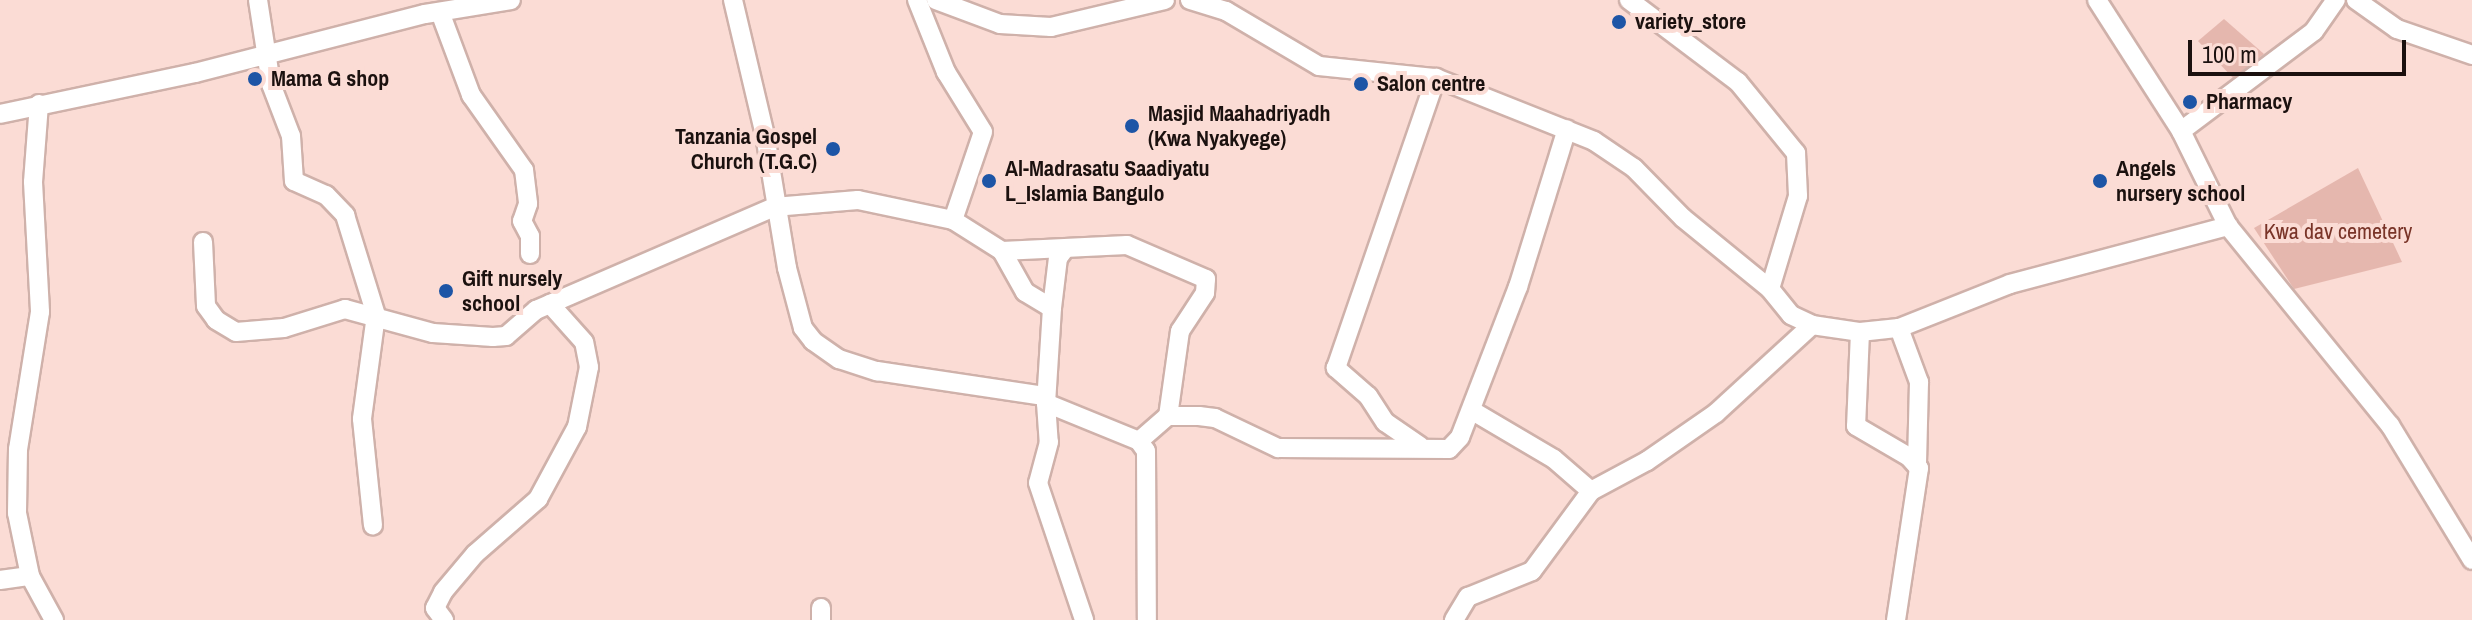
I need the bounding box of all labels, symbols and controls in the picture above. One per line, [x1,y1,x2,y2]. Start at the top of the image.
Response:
place label: variety_store [1635,9,1746,35]
marker: variety_store [1610,13,1628,31]
scale bar [2192,24,2410,74]
text: 100 m [2202,38,2257,70]
place label: Mama G shop [271,66,389,92]
marker: Mama G shop [246,70,264,88]
place label: Salon centre [1377,71,1485,97]
marker: Salon centre [1352,75,1370,93]
place label: Pharmacy [2206,89,2292,115]
marker: Pharmacy [2181,93,2199,111]
place label: Masjid Maahadriyadh (Kwa Nyakyege) [1148,100,1330,152]
marker: Masjid Maahadriyadh (Kwa Nyakyege) [1123,117,1141,135]
place label: Tanzania Gospel Church (T.G.C) [675,123,817,174]
marker: Tanzania Gospel Church (T.G.C) [824,140,842,158]
place label: Al-Madrasatu Saadiyatu L_Islamia Bangulo [1005,155,1210,206]
place label: Angels nursery school [2116,155,2245,206]
marker: Al-Madrasatu Saadiyatu L_Islamia Bangulo [980,172,998,190]
marker: Angels nursery school [2091,172,2109,190]
park label: Kwa dav cemetery [2264,219,2412,245]
place label: Gift nursely school [462,265,562,316]
marker: Gift nursely school [437,282,455,300]

